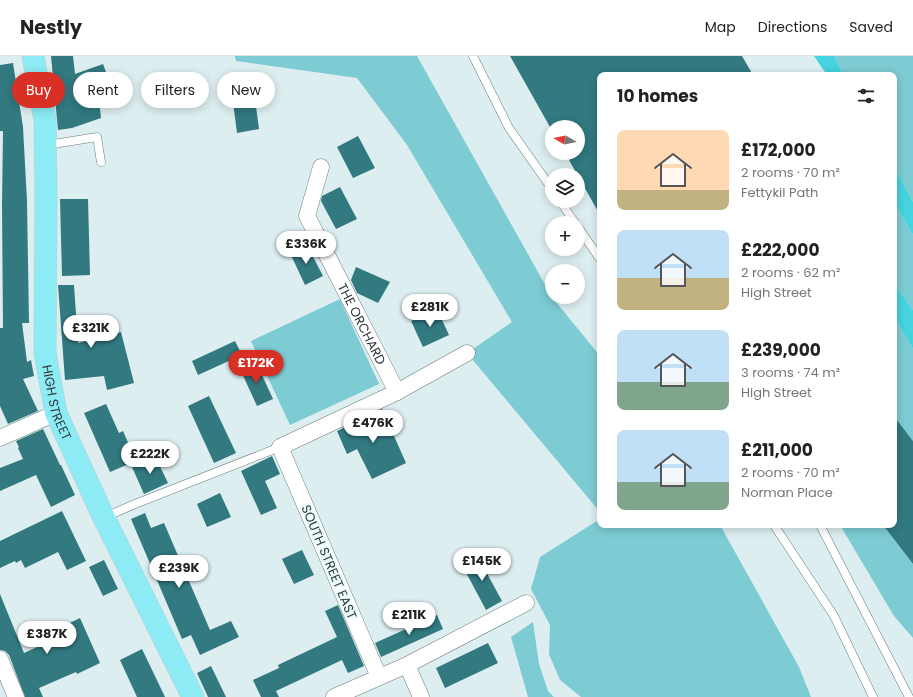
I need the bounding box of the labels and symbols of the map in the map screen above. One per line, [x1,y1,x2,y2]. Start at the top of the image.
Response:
north arrow [545,120,585,160]
pin: £336K [278,231,334,265]
street label: THE ORCHARD [333,280,391,368]
pin: £281K [402,294,458,328]
pin: £321K [63,315,119,349]
pin: £172K [228,350,284,384]
street label: HIGH STREET [38,363,77,443]
pin: £476K [345,410,401,444]
pin: £222K [122,441,178,475]
street label: SOUTH STREET EAST [296,502,362,622]
pin: £145K [454,548,510,582]
pin: £239K [151,555,207,589]
pin: £211K [381,602,437,636]
pin: £387K [19,621,75,655]

